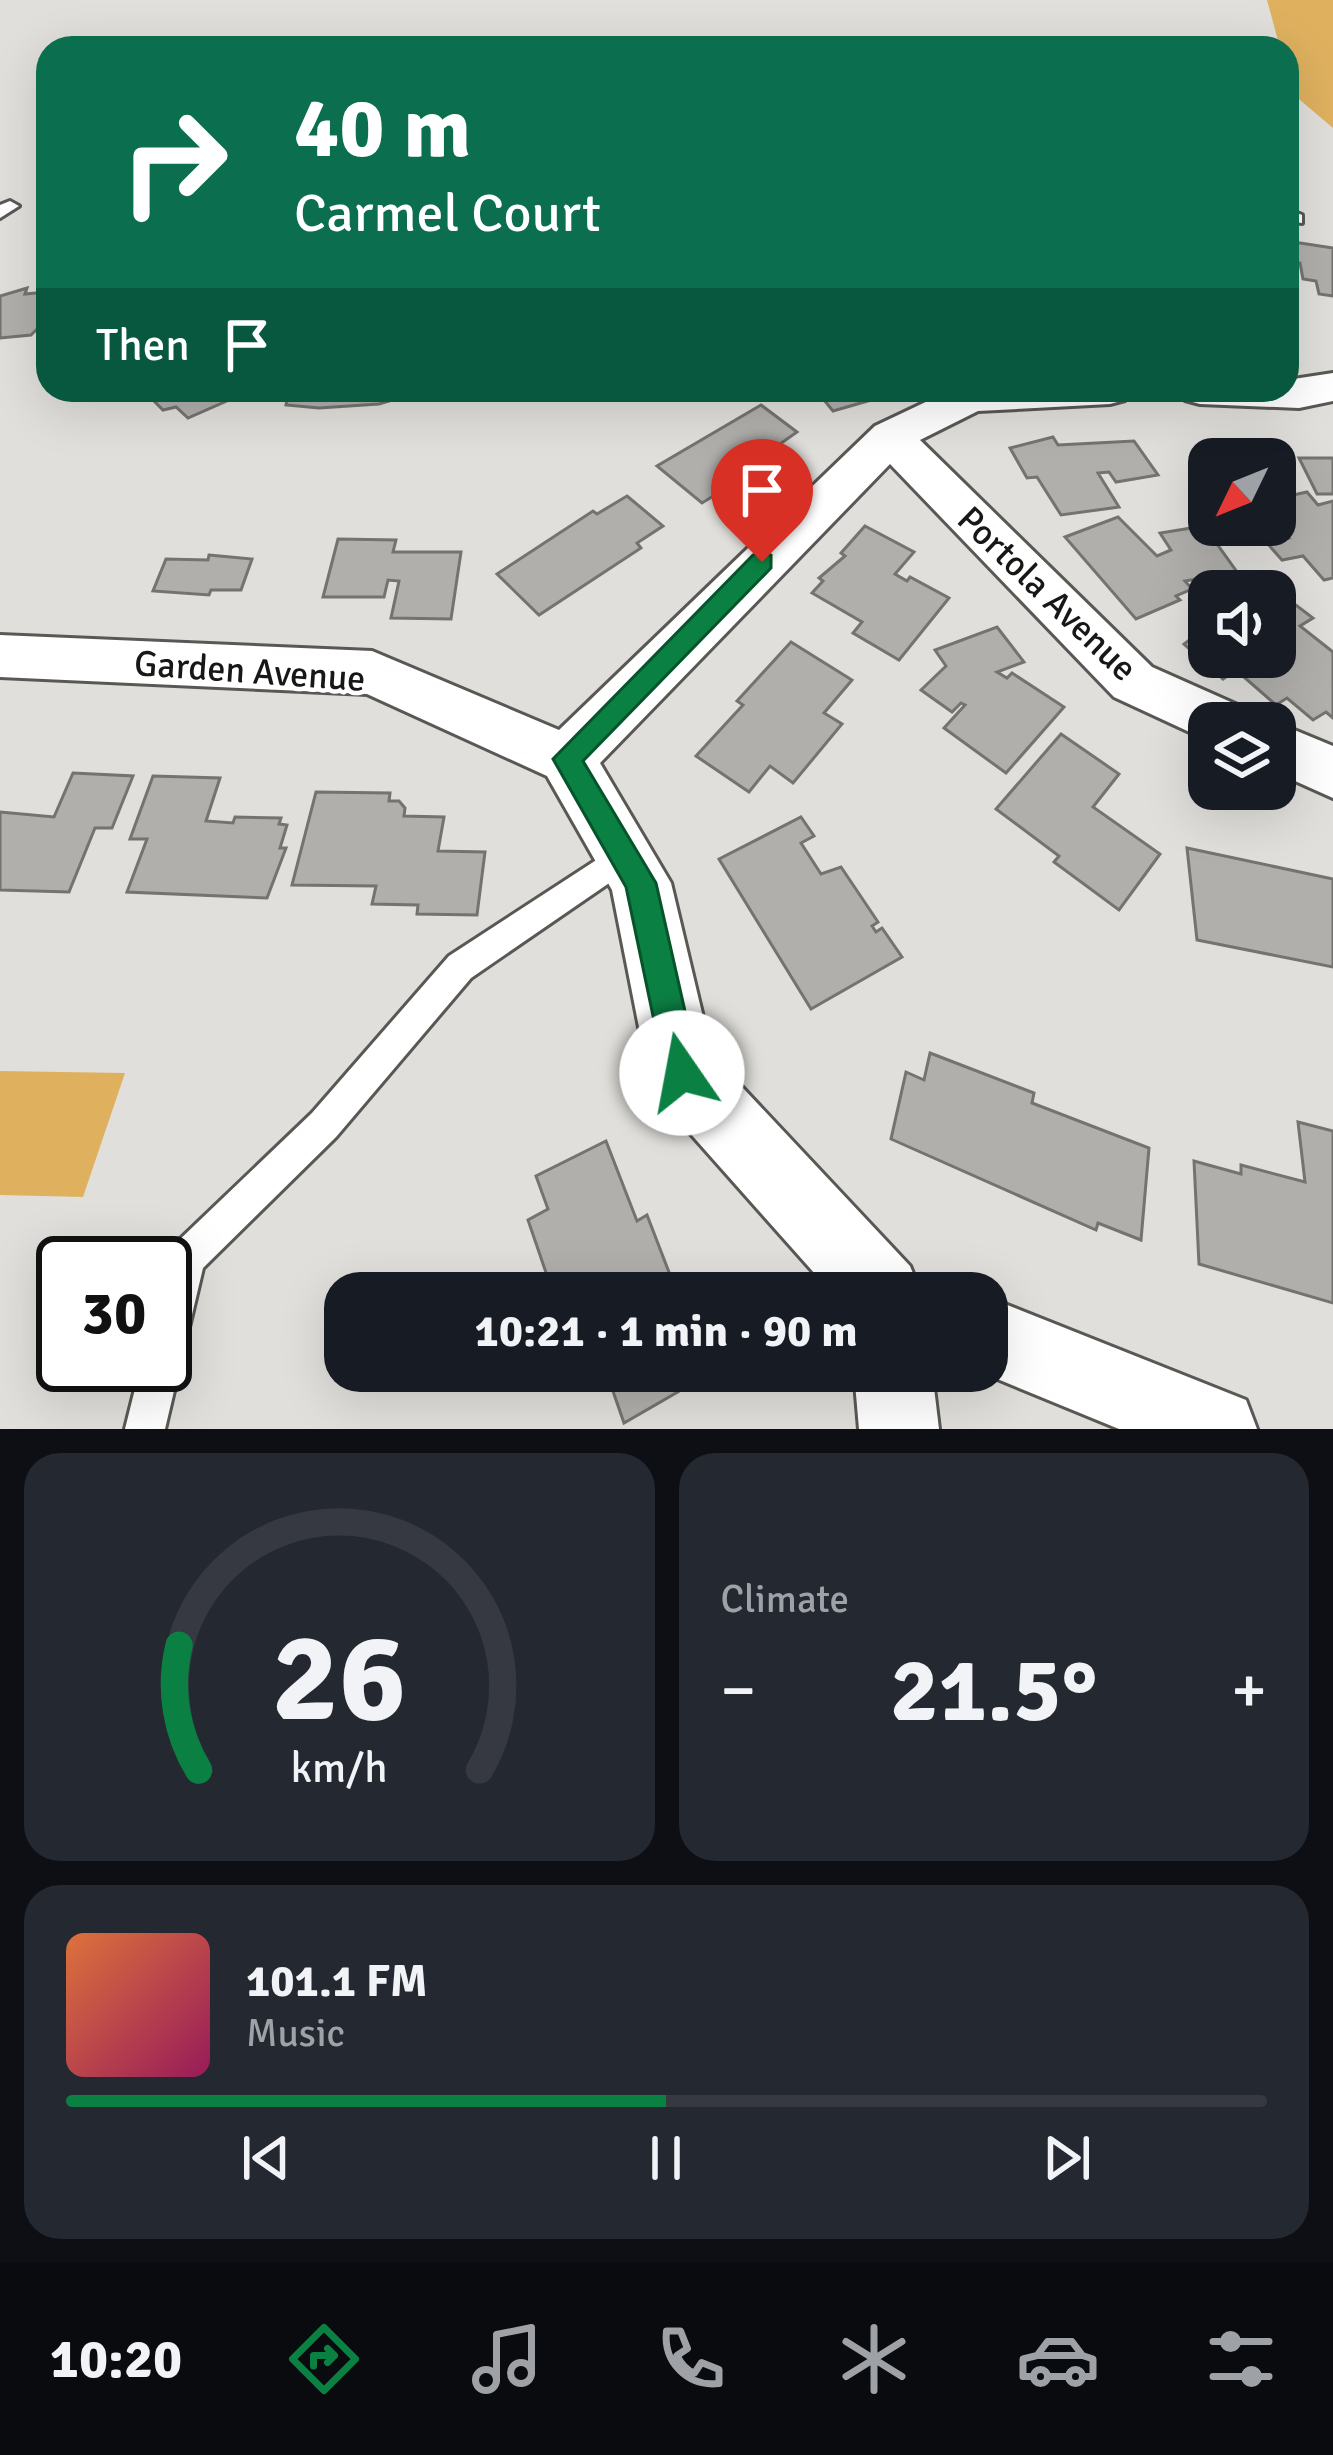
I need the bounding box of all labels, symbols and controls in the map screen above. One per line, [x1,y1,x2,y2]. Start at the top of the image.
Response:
text: 40 m [294,77,471,181]
icon: right [96,84,252,240]
text: Carmel Court [294,180,601,247]
icon: arrive [214,312,280,378]
text: Then [96,318,190,373]
north arrow [1188,438,1296,546]
map controls [1188,438,1296,810]
pin [711,439,813,562]
icon: arrive [729,457,795,523]
street label: Portola Avenue [948,497,1146,691]
button: sound [1188,570,1296,678]
street label: Garden Avenue [133,641,367,702]
button: layers [1188,702,1296,810]
position arrow [619,1010,745,1136]
speed limit sign: 30 [36,1236,192,1392]
text: 10:21 · 1 min · 90 m [474,1304,858,1359]
text: Climate [721,1575,849,1623]
text: 26 [272,1602,407,1755]
text: 21.5° [890,1635,1098,1746]
text: − [721,1650,756,1731]
text: + [1231,1650,1267,1731]
text: km/h [291,1742,388,1795]
text: 101.1 FM [246,1954,428,2009]
text: Music [246,2009,345,2057]
icon: previous [233,2125,299,2191]
icon: pause [633,2125,699,2191]
icon: next [1034,2125,1100,2191]
icon: directions [282,2317,366,2401]
icon: music [465,2317,549,2401]
icon: phone [649,2317,733,2401]
icon: climate [832,2317,916,2401]
icon: car [1016,2317,1100,2401]
icon: filters [1199,2317,1283,2401]
text: 10:20 [50,2326,182,2393]

